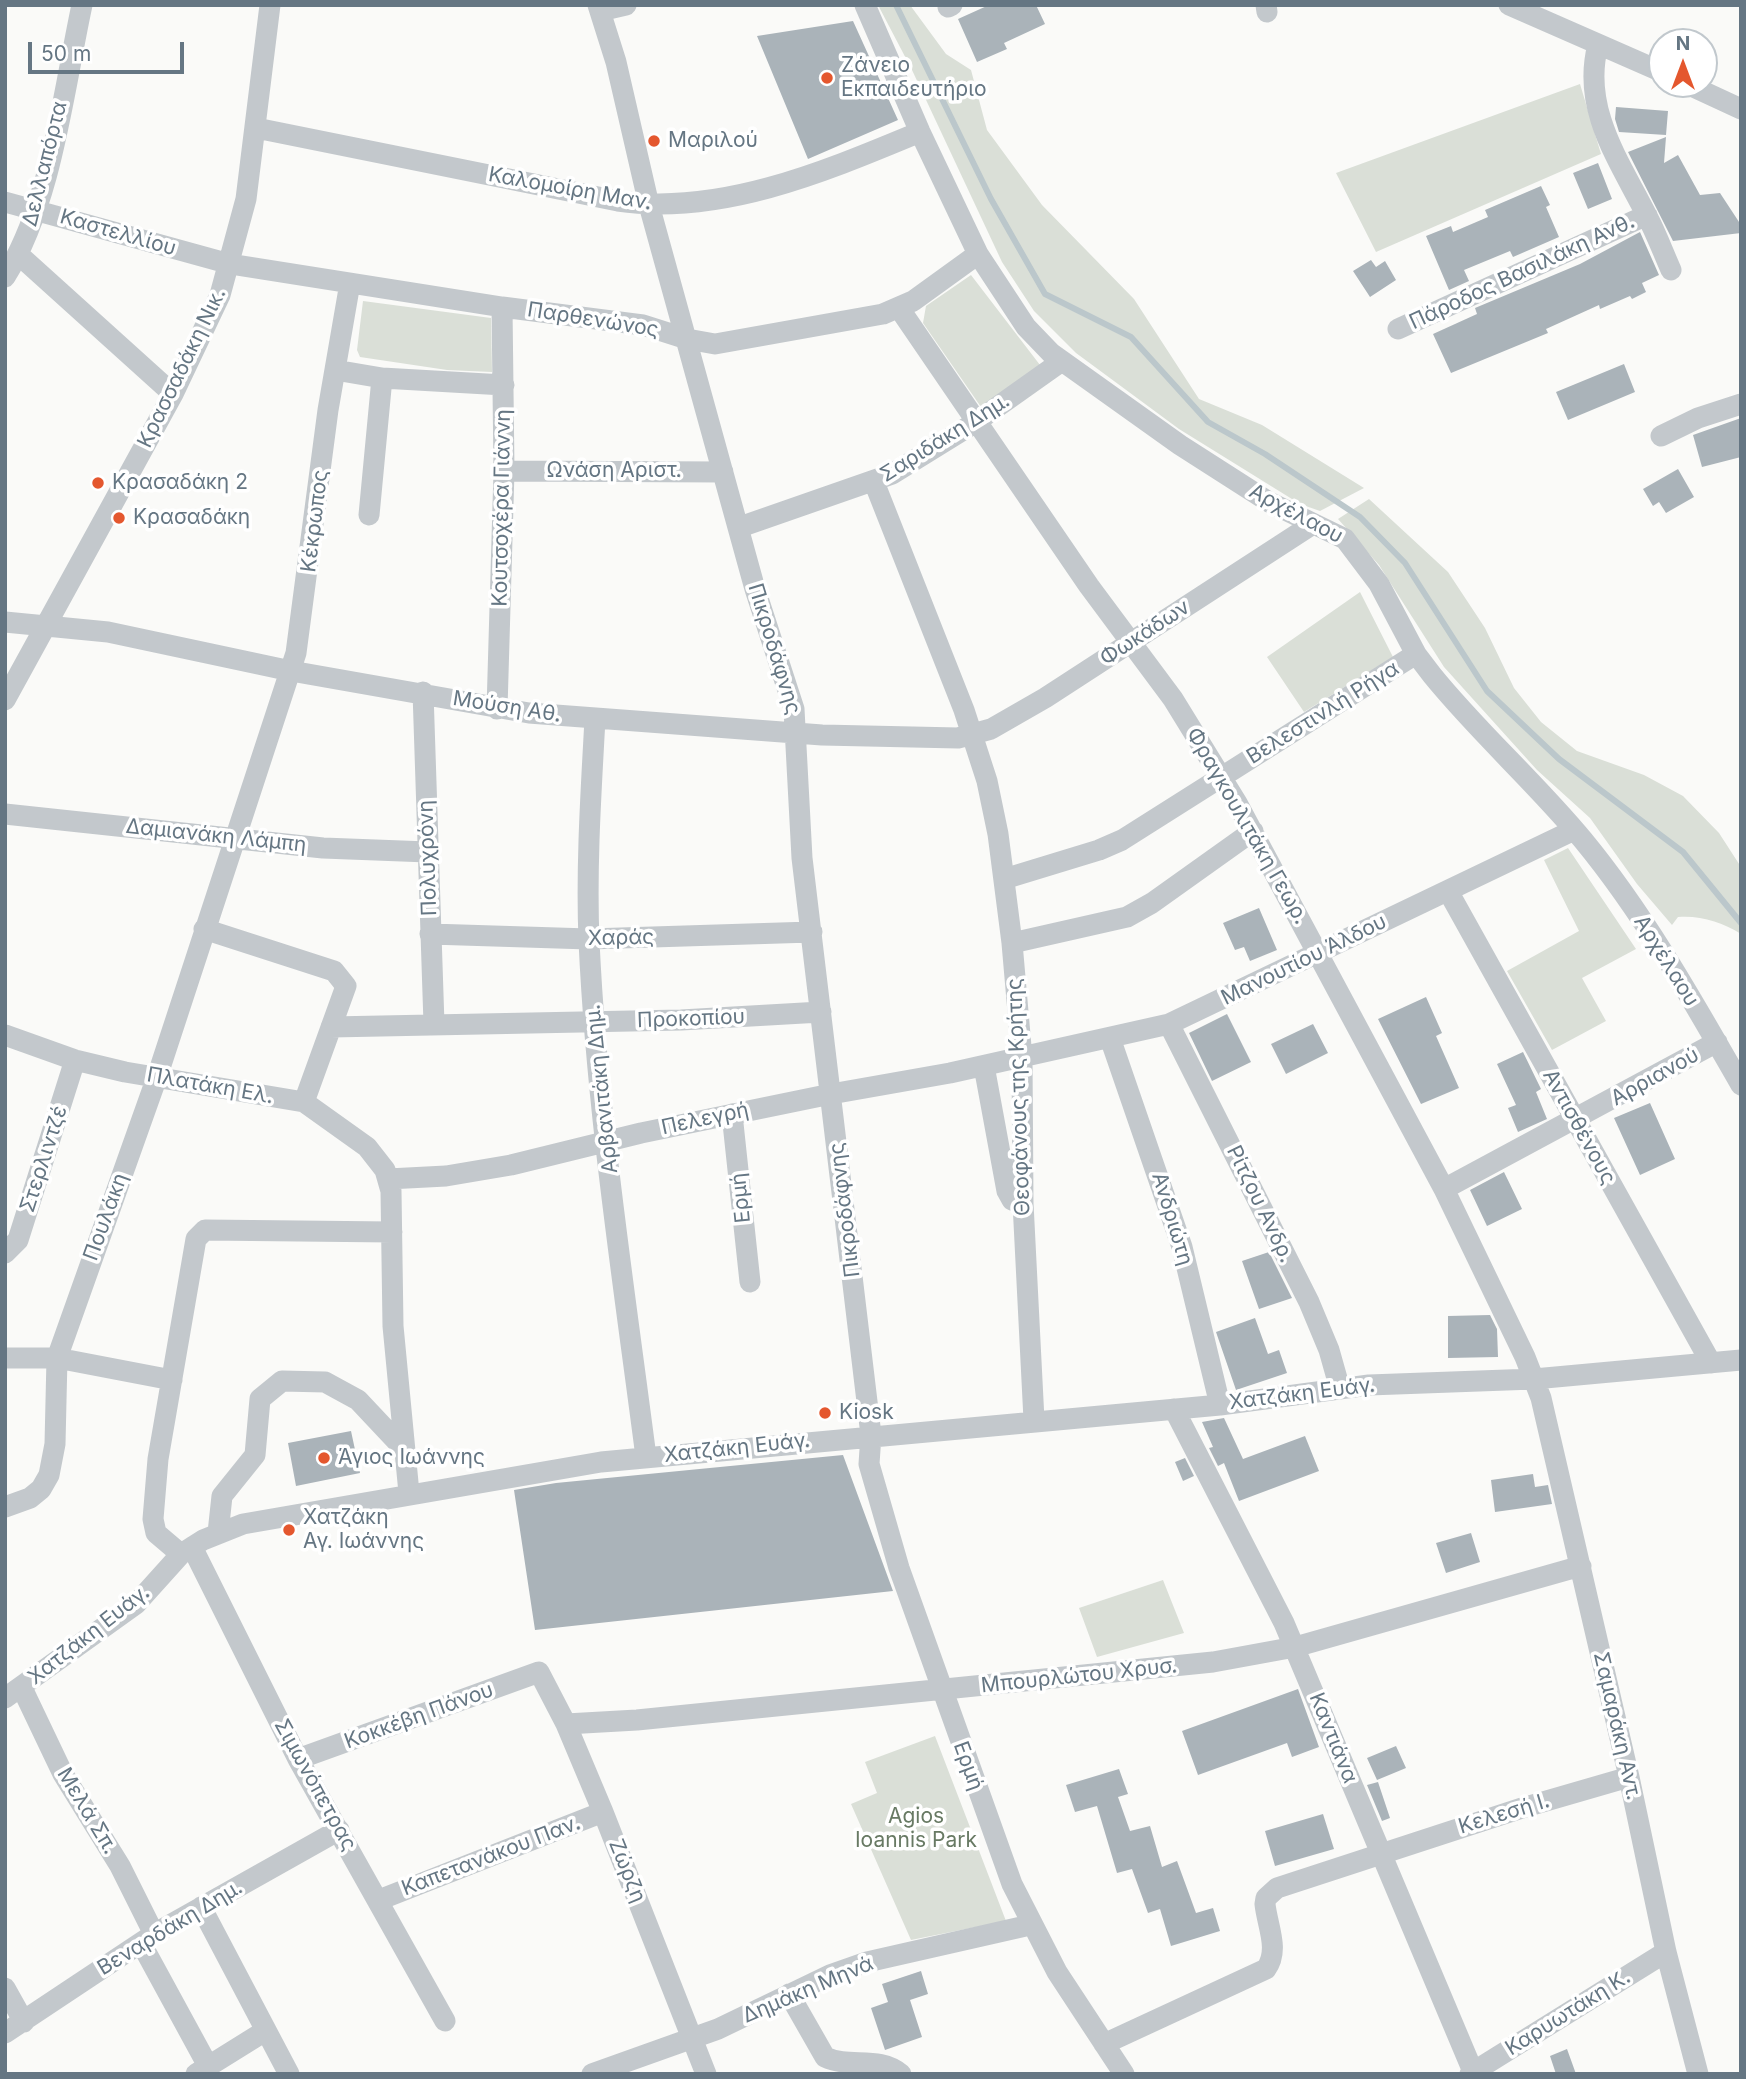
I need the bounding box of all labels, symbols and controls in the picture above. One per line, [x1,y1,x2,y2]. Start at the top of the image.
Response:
scale bar [32,28,187,72]
north arrow [1648,28,1718,98]
text: N [1676,32,1690,55]
text: 50 m [41,41,91,66]
place label: Ζάνειο Εκπαιδευτήριο [841,53,987,103]
marker: Ζάνειο Εκπαιδευτήριο [819,70,835,86]
street label: Δελλαπόρτα [17,99,73,229]
place label: Μαριλού [668,128,758,154]
marker: Μαριλού [646,133,662,149]
street label: Καλομοίρη Μαν. [486,162,654,216]
street label: Καστελλίου [57,204,179,262]
street label: Πάροδος Βασιλάκη Ανθ. [1405,209,1639,335]
street label: Κρασσαδάκη Νικ. [132,284,232,452]
street label: Παρθενώνος [526,297,660,343]
street label: Σαριδάκη Δημ. [876,388,1014,488]
street label: Κουτσοχέρα Γιάννη [488,409,516,607]
street label: Ωνάση Αριστ. [547,458,681,484]
street label: Κέκρωπος [296,468,334,574]
place label: Κρασαδάκη 2 [112,470,248,496]
marker: Κρασαδάκη 2 [90,475,106,491]
street label: Αρχέλαου [1245,479,1347,549]
place label: Κρασαδάκη [133,505,250,531]
marker: Κρασαδάκη [111,510,127,526]
street label: Πικροδάφνης [742,581,806,717]
street label: Φωκάδων [1095,595,1195,671]
street label: Βελεστινλή Ρήγα [1242,656,1404,770]
street label: Μούση Αθ. [451,686,563,728]
street label: Φραγκουλιτάκη Γεωρ. [1180,723,1314,929]
street label: Πολυχρόνη [413,800,443,916]
street label: Δαμιανάκη Λάμπη [124,814,308,858]
street label: Μανουτίου Άλδου [1217,909,1391,1011]
street label: Αρχέλαου [1628,911,1704,1011]
street label: Χαράς [588,925,654,951]
street label: Θεοφάνους της Κρήτης [1002,978,1036,1216]
street label: Αρβανιτάκη Δημ. [581,1003,623,1175]
street label: Προκοπίου [637,1005,745,1033]
street label: Αρριανού [1607,1043,1703,1111]
street label: Πλατάκη Ελ. [145,1062,275,1110]
street label: Αντισθένους [1537,1065,1621,1189]
street label: Πελεγρή [659,1097,751,1141]
street label: Στερλιντζέ [15,1103,73,1215]
street label: Πικροδάφνης [824,1141,866,1279]
street label: Ρίτζου Ανδρ. [1221,1141,1299,1267]
street label: Πουλάκη [79,1170,133,1264]
street label: Ανδριώτη [1146,1170,1198,1268]
street label: Ερμή [726,1172,756,1224]
street label: Χατζάκη Ευάγ. [1228,1373,1376,1415]
place label: Kiosk [839,1400,894,1426]
marker: Kiosk [817,1405,833,1421]
street label: Χατζάκη Ευάγ. [663,1428,811,1468]
place label: Άγιος Ιωάννης [338,1445,485,1471]
marker: Άγιος Ιωάννης [316,1450,332,1466]
place label: Χατζάκη Αγ. Ιωάννης [303,1505,424,1555]
marker: Χατζάκη Αγ. Ιωάννης [281,1522,297,1538]
street label: Χατζάκη Ευάγ. [23,1580,155,1690]
street label: Σαμαράκη Αντ. [1588,1650,1646,1802]
street label: Μπουρλώτου Χρυσ. [980,1653,1178,1699]
street label: Κοκκέβη Πάνου [341,1677,497,1755]
street label: Καντιάνα [1303,1689,1363,1787]
street label: Σιμωνόπετρας [268,1715,362,1855]
street label: Ερμή [948,1738,988,1794]
street label: Μελά Σπ. [51,1763,123,1859]
street label: Κελεσή Ι. [1456,1788,1552,1840]
park label: Agios Ioannis Park [855,1804,977,1854]
street label: Καπετανάκου Παν. [398,1810,584,1902]
street label: Ζώρζη [603,1836,651,1906]
street label: Βεναρδάκη Δημ. [93,1875,247,1981]
street label: Δημάκη Μηνά [739,1951,877,2029]
street label: Καρυωτάκη Κ. [1501,1965,1635,2061]

